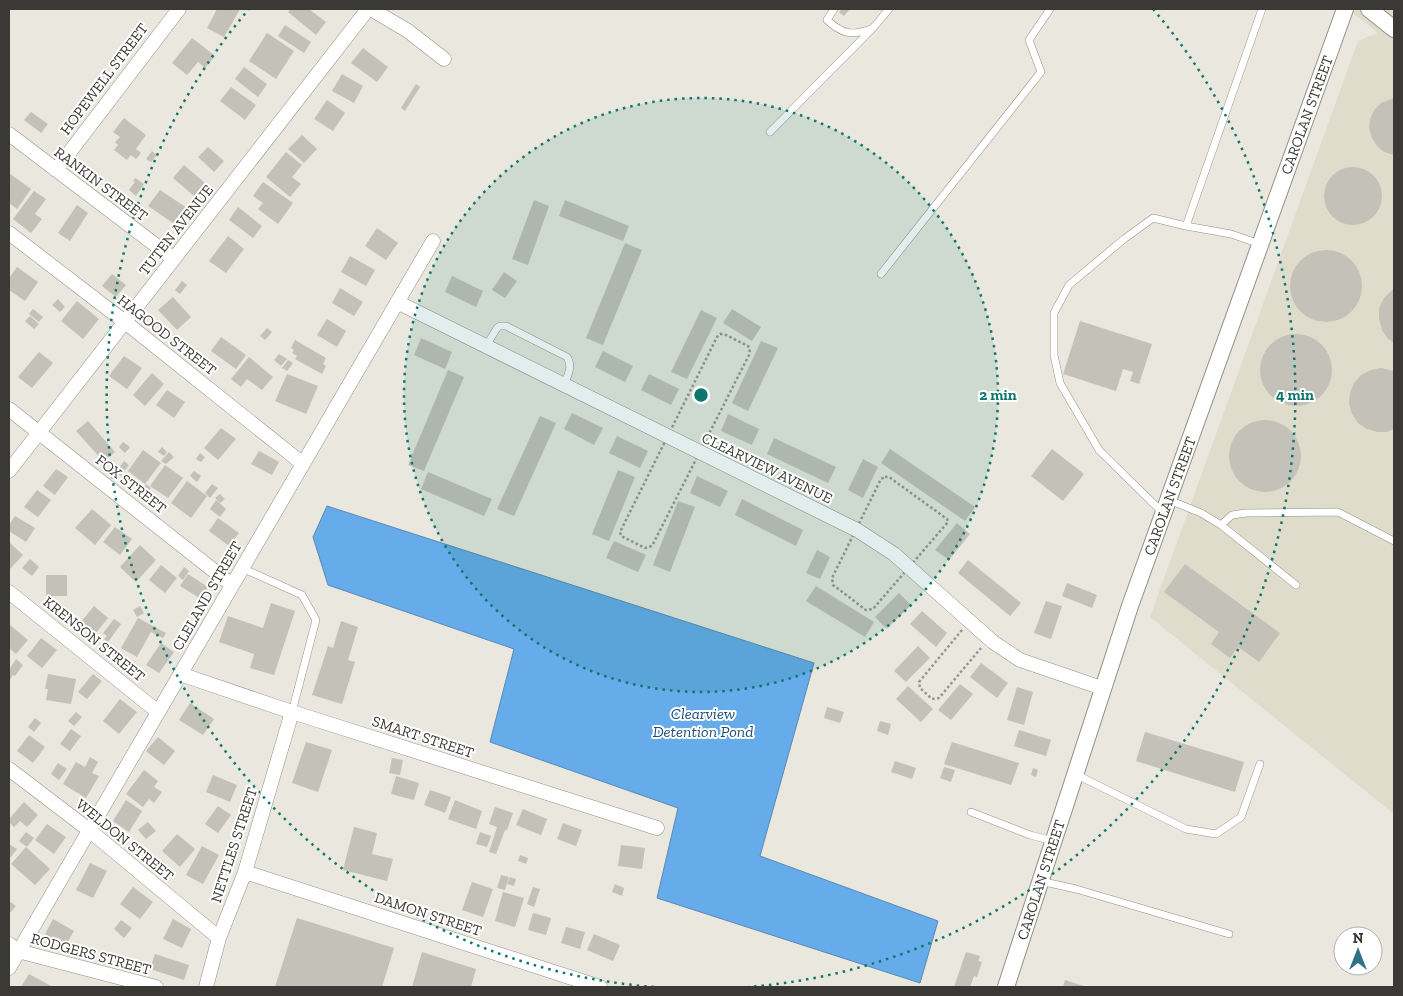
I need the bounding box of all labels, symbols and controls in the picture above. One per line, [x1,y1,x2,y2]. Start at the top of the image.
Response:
street label: HOPEWELL STREET [56,20,152,138]
street label: CAROLAN STREET [1277,53,1337,177]
street label: RANKIN STREET [51,143,151,225]
street label: TUTEN AVENUE [135,181,217,279]
street label: HAGOOD STREET [114,291,220,379]
centre of rings [692,386,710,404]
text: 2 min [979,386,1017,404]
text: 4 min [1276,386,1314,404]
street label: CLEARVIEW AVENUE [699,429,835,508]
street label: CAROLAN STREET [1140,434,1200,558]
street label: FOX STREET [92,451,170,517]
street label: CLELAND STREET [168,538,246,654]
street label: KRENSON STREET [40,593,148,685]
water label: Clearview Detention Pond [653,704,753,741]
street label: SMART STREET [370,712,476,762]
street label: NETTLES STREET [207,785,261,905]
street label: WELDON STREET [73,795,177,885]
street label: CAROLAN STREET [1013,818,1069,942]
street label: DAMON STREET [372,888,484,940]
north arrow [1333,926,1383,976]
street label: RODGERS STREET [29,929,153,979]
text: N [1353,930,1364,947]

